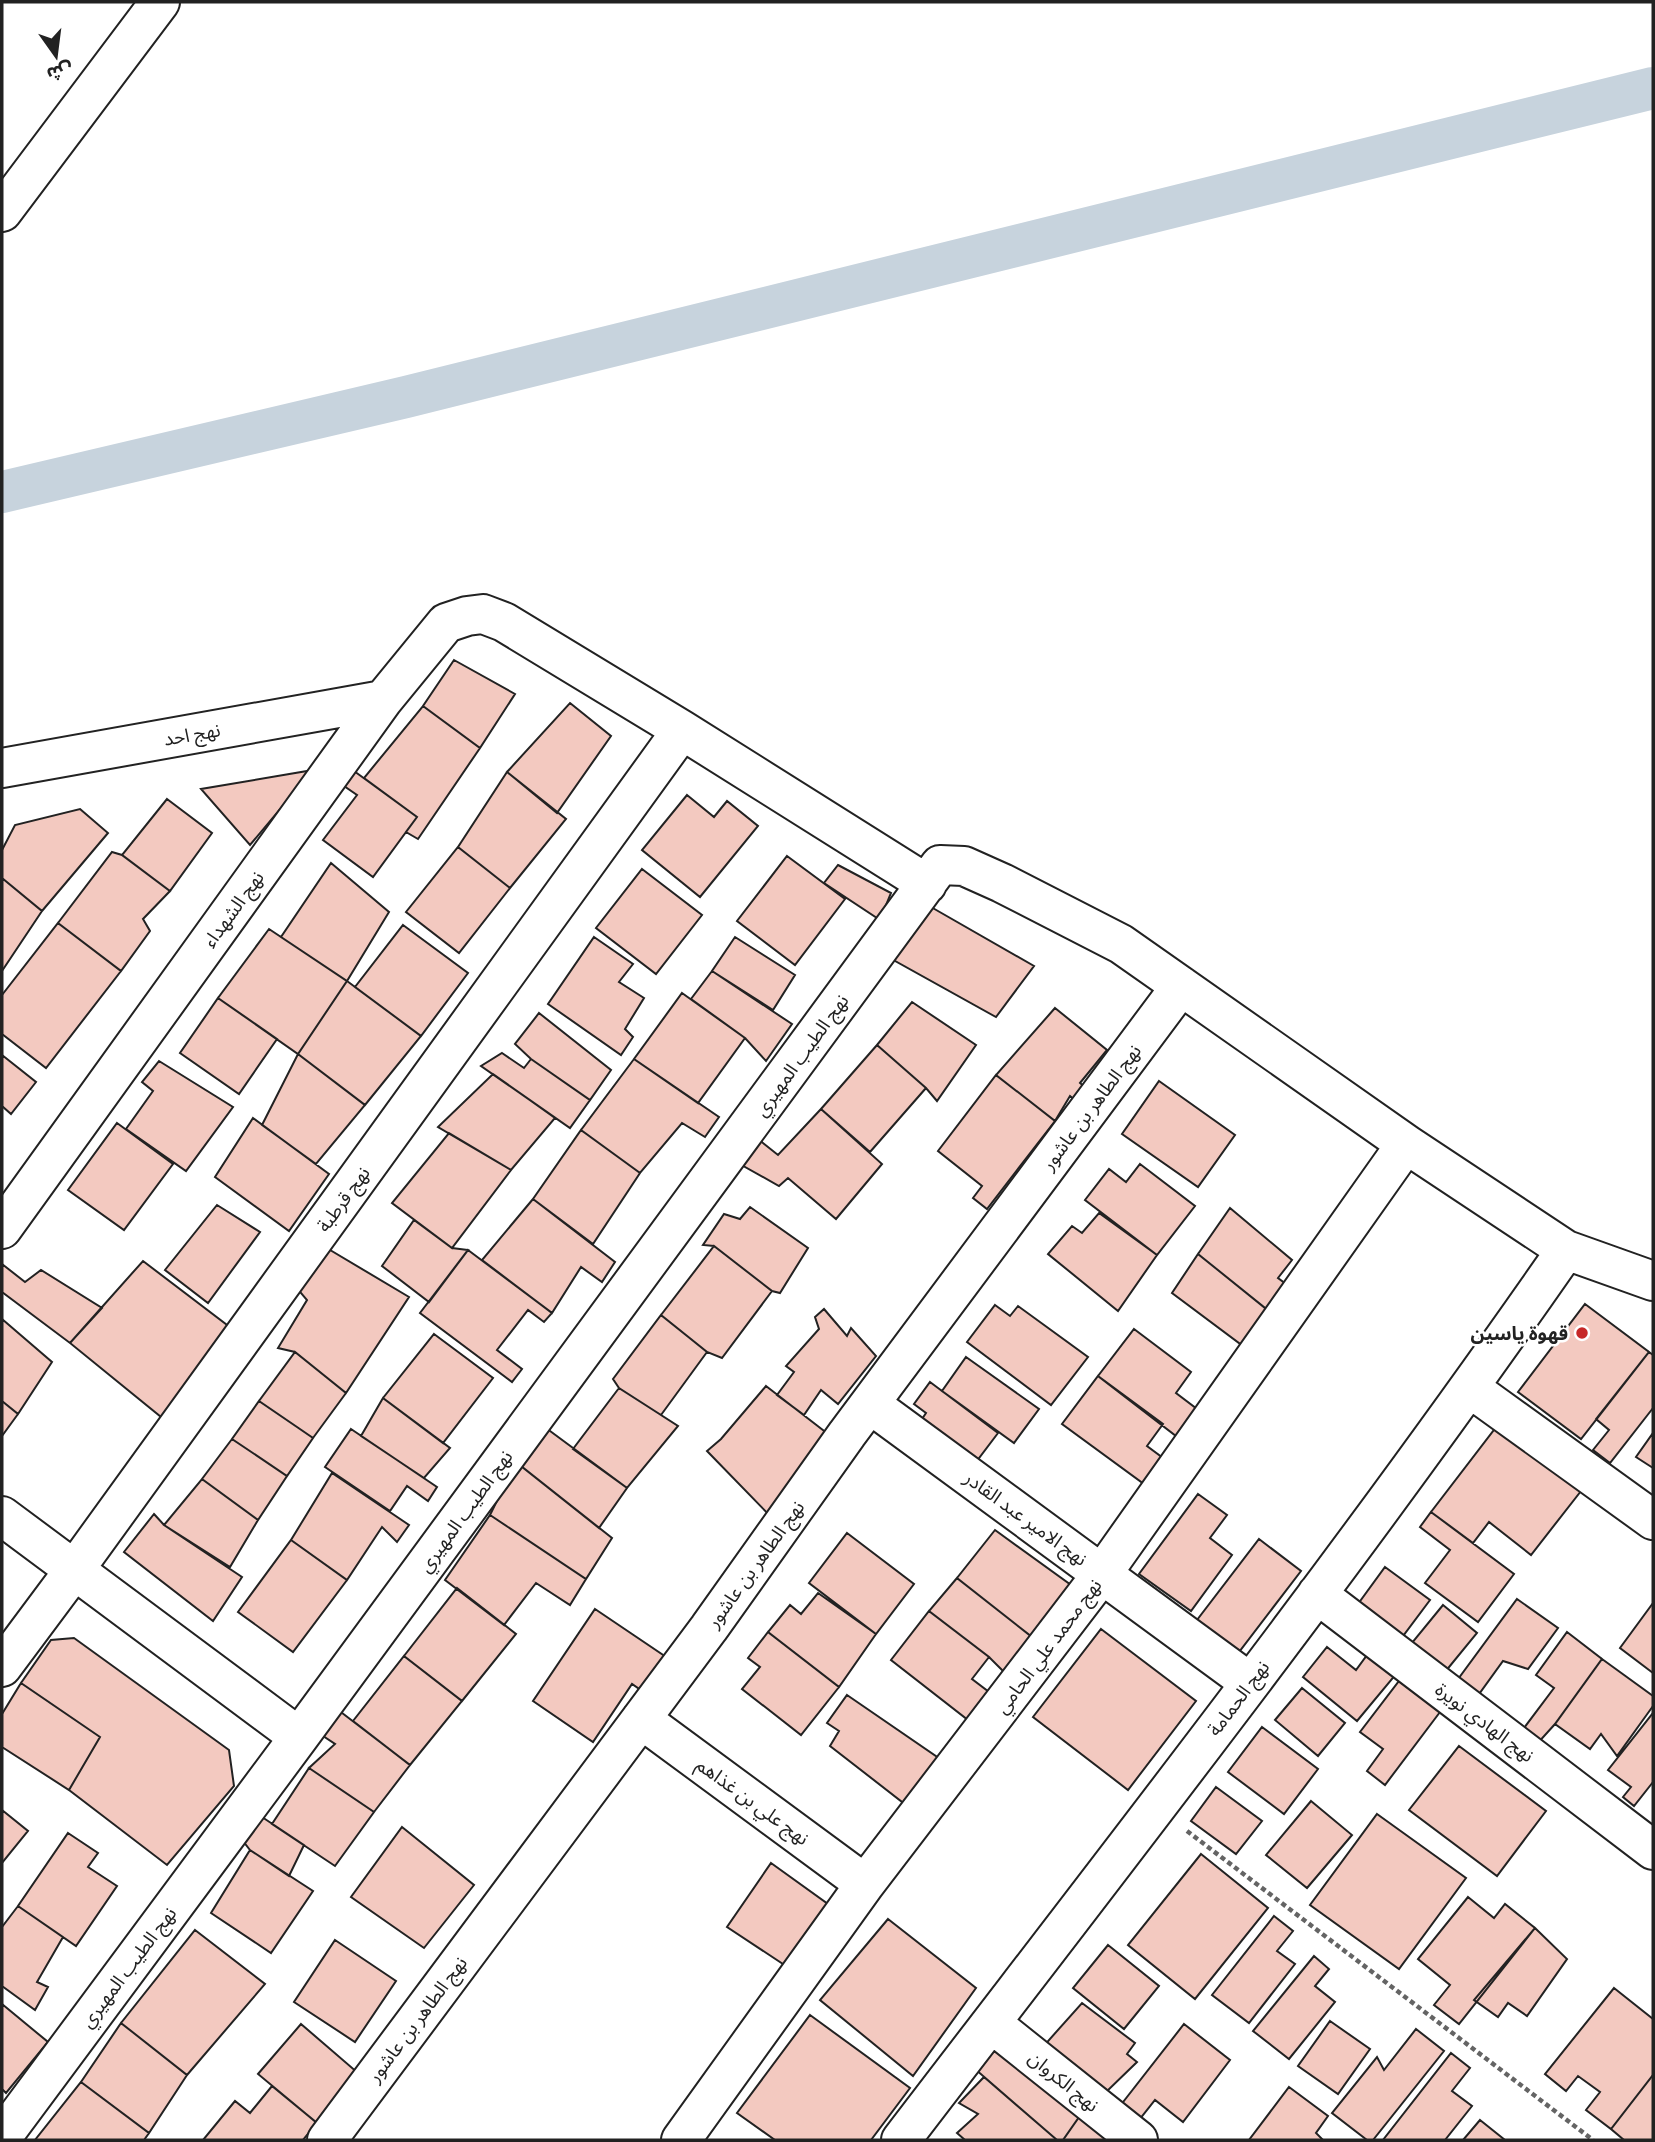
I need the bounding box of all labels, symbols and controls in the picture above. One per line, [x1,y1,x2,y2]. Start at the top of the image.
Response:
north arrow [21,21,91,91]
text: ش [44,57,75,86]
street label: نهج احد [162,718,223,754]
street label: نهج الشهداء [198,867,271,954]
street label: نهج الطيب المهيري [749,990,856,1123]
street label: نهج الطاهر بن عاشور [1036,1040,1149,1177]
street label: نهج قرطبة [312,1162,377,1238]
place label: قهوة ياسين [1470,1322,1568,1346]
marker: قهوة ياسين [1574,1325,1590,1341]
street label: نهج الطيب المهيري [413,1446,520,1579]
street label: نهج الامير عبد القادر [957,1465,1092,1573]
street label: نهج الطاهر بن عاشور [701,1496,812,1635]
street label: نهج محمد علي الحامي [990,1574,1109,1720]
street label: نهج الحمامة [1203,1656,1277,1742]
street label: نهج الهادي نويرة [1429,1678,1539,1770]
street label: نهج علي بن غذاهم [690,1753,814,1853]
street label: نهج الطيب المهيري [75,1902,184,2034]
street label: نهج الطاهر بن عاشور [362,1952,475,2089]
street label: نهج الكروان [1022,2046,1104,2119]

